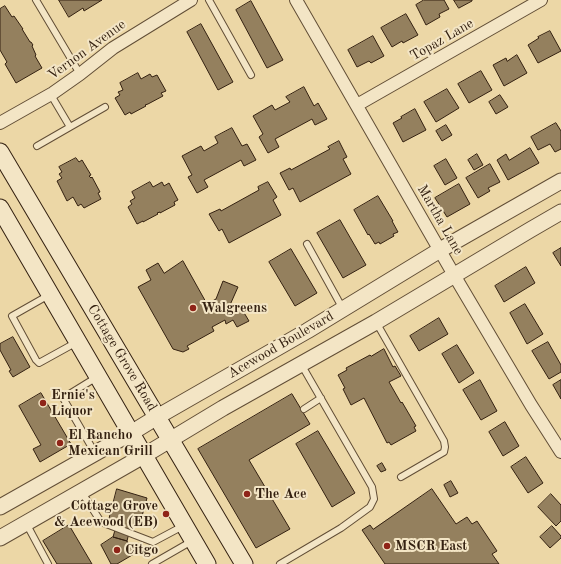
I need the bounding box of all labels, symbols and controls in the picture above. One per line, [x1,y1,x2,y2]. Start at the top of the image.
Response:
street label: Topaz Lane [407,15,477,65]
street label: Vernon Avenue [45,16,129,84]
street label: Martha Lane [413,182,467,258]
place label: Walgreens [201,300,267,316]
street label: Cottage Grove Road [84,302,160,414]
marker: Walgreens [188,303,198,313]
street label: Acewood Boulevard [225,308,337,382]
place label: Ernie's Liquor [51,387,95,420]
marker: Ernie's Liquor [38,398,48,408]
place label: El Rancho Mexican Grill [68,427,153,460]
marker: El Rancho Mexican Grill [55,438,65,448]
place label: The Ace [255,486,307,502]
marker: The Ace [242,489,252,499]
place label: Cottage Grove & Acewood (EB) [54,498,158,530]
marker: Cottage Grove & Acewood (EB) [161,509,171,519]
place label: MSCR East [395,538,467,554]
marker: MSCR East [382,541,392,551]
place label: Citgo [125,542,158,558]
marker: Citgo [112,545,122,555]

